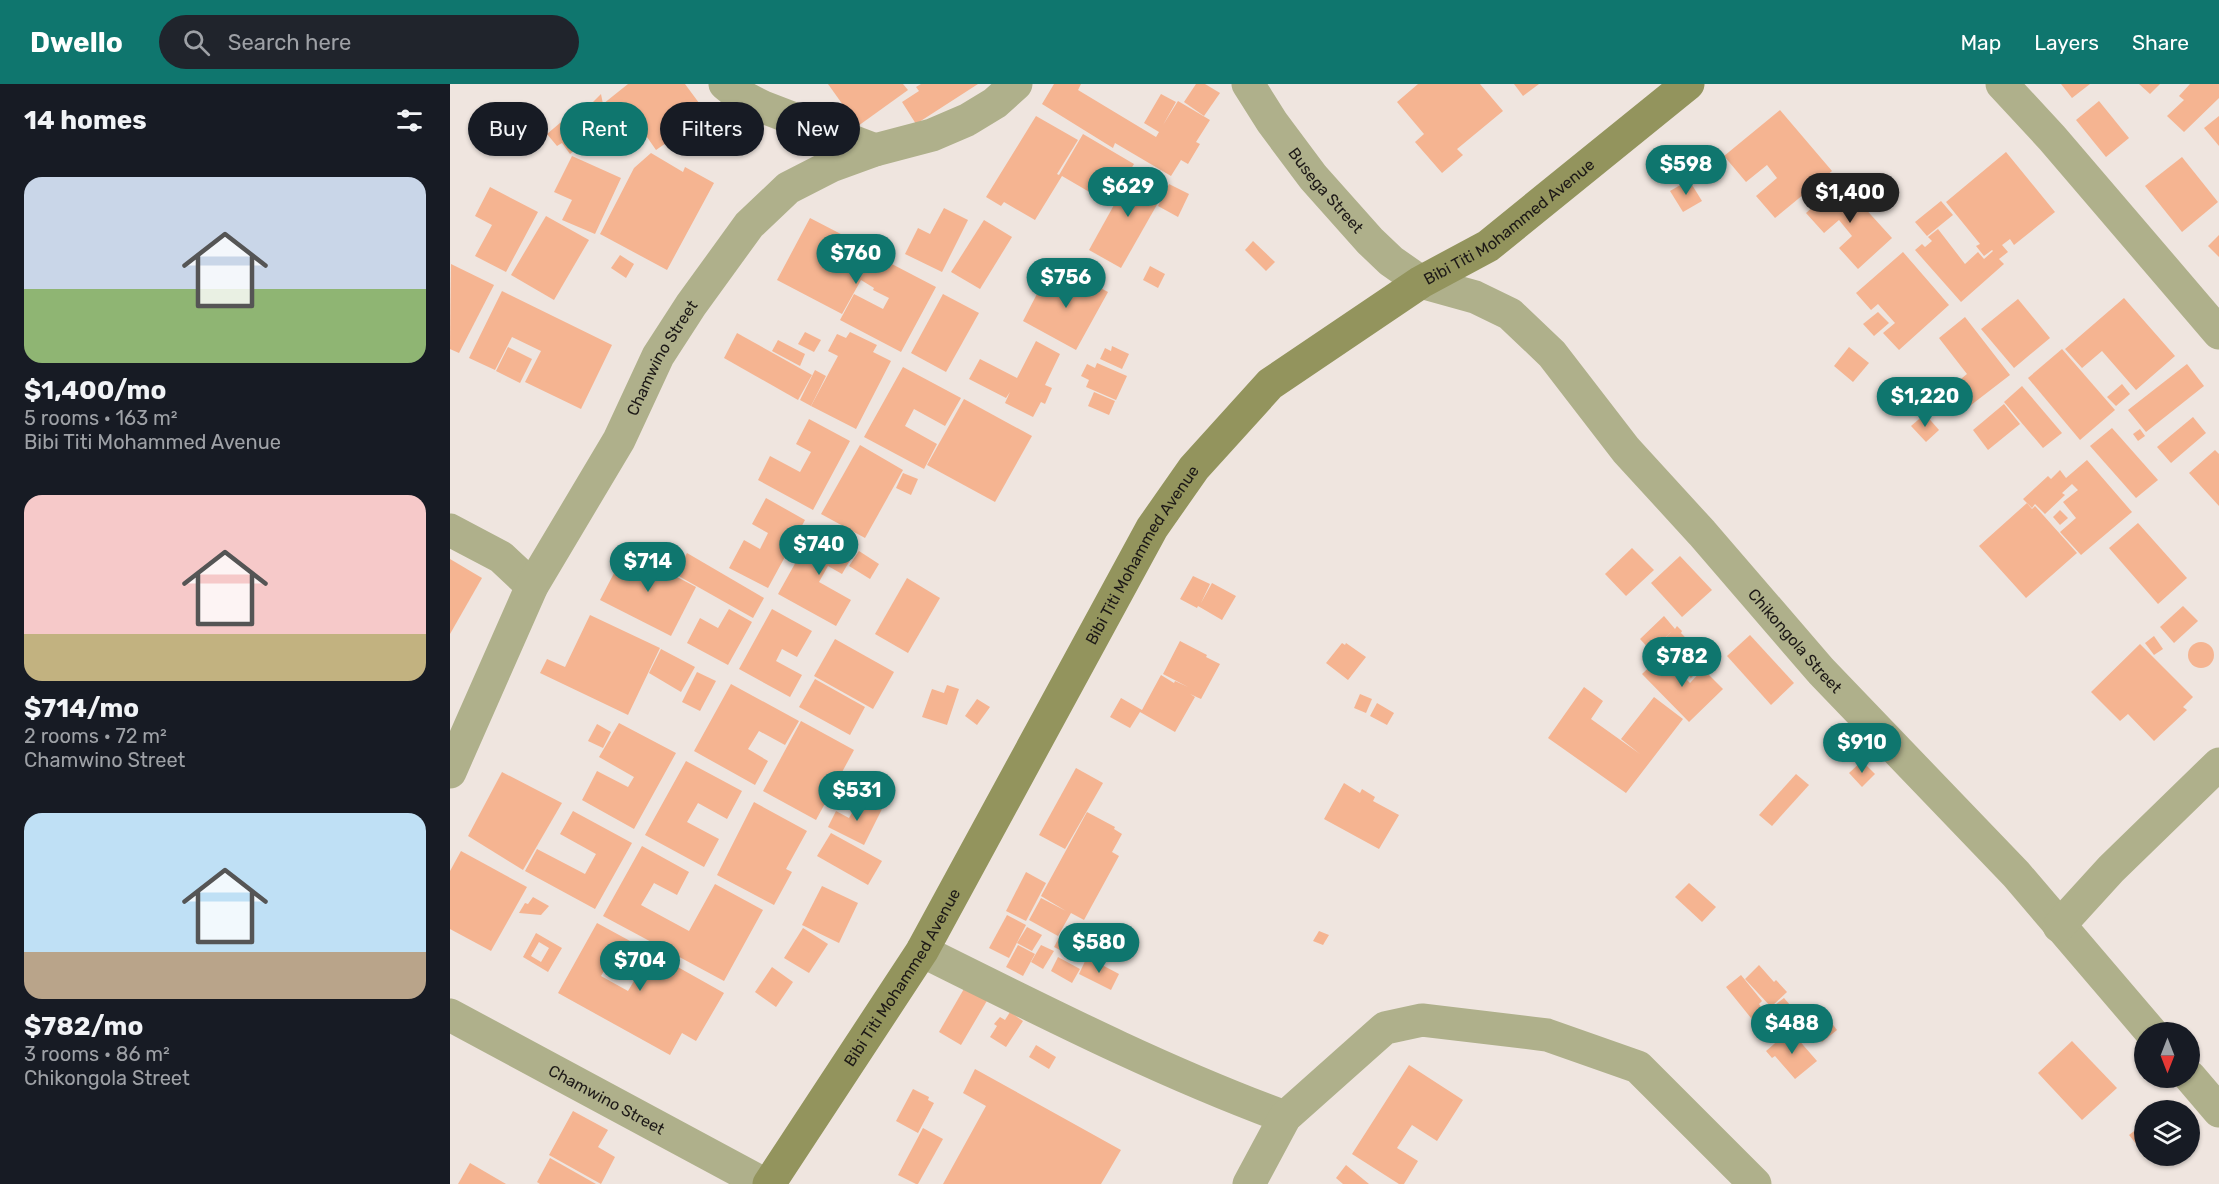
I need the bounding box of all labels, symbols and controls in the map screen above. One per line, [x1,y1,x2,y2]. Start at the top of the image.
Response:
search box [159,15,579,69]
text: Dwello [30,26,123,59]
icon: search [180,26,213,59]
text: Search here [228,29,351,56]
text: Map [1960,30,2001,55]
text: Layers [2034,30,2099,55]
text: Share [2132,30,2189,55]
chip: Buy [468,102,548,156]
chip: Rent [560,102,648,156]
chip: Filters [660,102,764,156]
chip: New [776,102,860,156]
icon: filters [393,104,426,137]
text: 14 homes [24,105,147,136]
street label: Busega Street [1285,144,1368,237]
pin: $598 [1650,145,1722,196]
text: $598 [1660,152,1712,176]
street label: Bibi Titi Mohammed Avenue [1420,154,1598,288]
pin: $629 [1092,167,1164,218]
pin: $1,400 [1801,173,1899,224]
text: $629 [1102,174,1154,198]
text: $1,400 [1815,180,1885,204]
icon: home [171,216,279,324]
pin: $760 [820,234,892,285]
text: $760 [831,241,881,265]
pin: $756 [1030,258,1102,309]
text: $756 [1041,265,1091,289]
street label: Chamwino Street [622,296,701,418]
text: $1,400/mo [24,375,166,406]
pin: $1,220 [1876,377,1974,428]
text: $1,220 [1891,384,1959,408]
text: 5 rooms · 163 m² [24,406,178,430]
text: Bibi Titi Mohammed Avenue [24,430,281,454]
street label: Bibi Titi Mohammed Avenue [1081,461,1203,648]
pin: $740 [783,525,855,576]
text: $740 [793,532,845,556]
icon: home [171,534,279,642]
pin: $714 [612,542,684,593]
text: $714 [624,549,672,573]
street label: Chikongola Street [1744,584,1846,697]
pin: $782 [1646,637,1718,688]
text: $782 [1656,644,1708,668]
text: $714/mo [24,693,139,724]
pin: $910 [1826,723,1898,774]
text: 2 rooms · 72 m² [24,724,167,748]
text: $910 [1837,730,1887,754]
text: Chamwino Street [24,748,185,772]
pin: $531 [821,771,893,822]
text: $531 [832,778,882,802]
icon: home [171,852,279,960]
street label: Bibi Titi Mohammed Avenue [840,885,964,1070]
pin: $580 [1063,923,1135,974]
text: $580 [1072,930,1126,954]
pin: $704 [604,941,676,992]
text: $704 [614,948,666,972]
pin: $488 [1756,1004,1828,1055]
text: $782/mo [24,1011,143,1042]
text: $488 [1765,1011,1819,1035]
north arrow [2134,1022,2200,1088]
map controls [2134,1022,2200,1166]
text: 3 rooms · 86 m² [24,1042,170,1066]
street label: Chamwino Street [545,1060,668,1138]
text: Chikongola Street [24,1066,190,1090]
button: layers [2134,1100,2200,1166]

